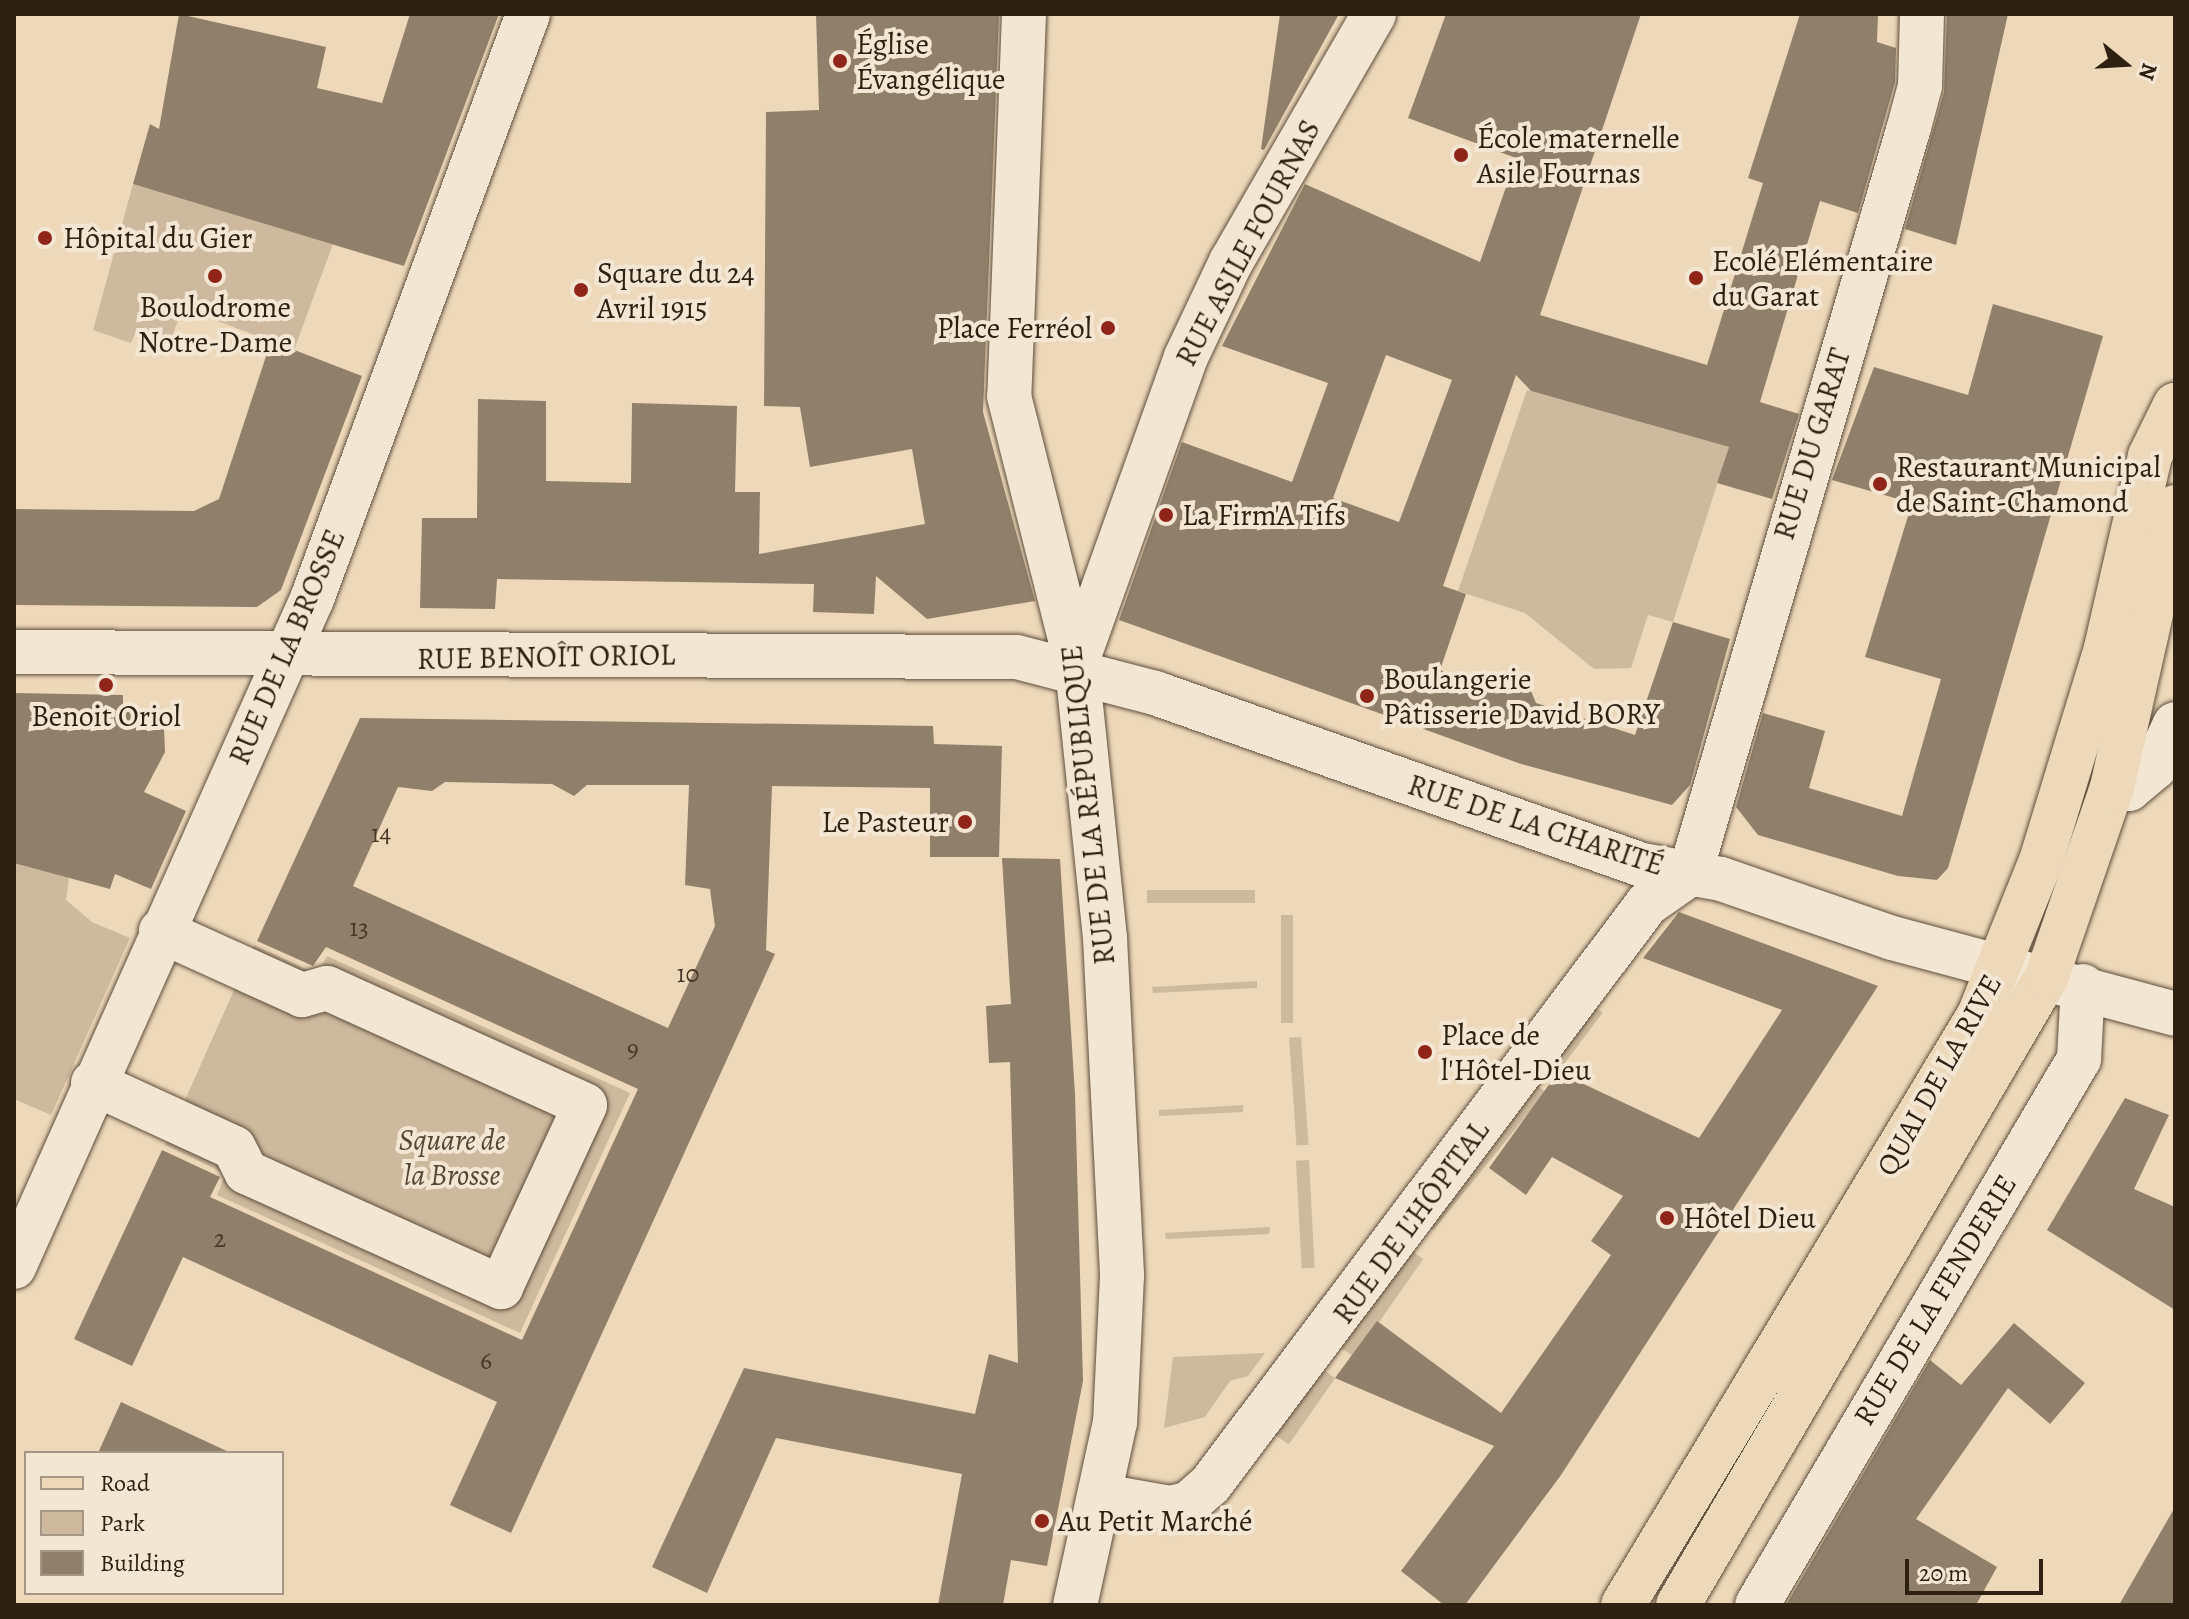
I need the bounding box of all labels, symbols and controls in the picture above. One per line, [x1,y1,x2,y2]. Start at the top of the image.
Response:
north arrow [2085,24,2165,104]
place label: Église Évangélique [856,26,1006,96]
marker: Église Évangélique [831,52,849,70]
text: N [2131,59,2165,84]
street label: RUE ASILE FOURNAS [1168,114,1328,372]
place label: École maternelle Asile Fournas [1477,120,1680,190]
marker: École maternelle Asile Fournas [1452,146,1470,164]
place label: Hôpital du Gier [63,220,252,256]
marker: Hôpital du Gier [34,227,56,249]
place label: Ecolé Elémentaire du Garat [1712,243,1933,314]
place label: Square du 24 Avril 1915 [597,255,755,326]
marker: Boulodrome Notre-Dame [206,267,224,285]
marker: Ecolé Elémentaire du Garat [1687,269,1705,287]
marker: Square du 24 Avril 1915 [572,281,590,299]
place label: Boulodrome Notre-Dame [138,289,292,360]
place label: Place Ferréol [937,310,1092,346]
marker: Place Ferréol [1099,319,1117,337]
street label: RUE DU GARAT [1766,344,1858,544]
place label: Restaurant Municipal de Saint-Chamond [1896,449,2161,520]
marker: Restaurant Municipal de Saint-Chamond [1871,475,1889,493]
place label: La Firm'A Tifs [1182,497,1346,533]
marker: La Firm'A Tifs [1157,506,1175,524]
street label: RUE DE LA BROSSE [221,524,353,770]
street label: RUE BENOÎT ORIOL [417,637,675,677]
street label: RUE DE LA RÉPUBLIQUE [1053,643,1123,967]
place label: Boulangerie Pâtisserie David BORY [1383,661,1660,732]
marker: Benoit Oriol [97,676,115,694]
marker: Boulangerie Pâtisserie David BORY [1358,687,1376,705]
place label: Benoit Oriol [31,698,181,734]
street label: RUE DE LA CHARITÉ [1403,767,1669,883]
place label: Le Pasteur [821,804,949,840]
marker: Le Pasteur [956,813,974,831]
house number: 14 [371,818,391,850]
house number: 13 [349,912,369,944]
house number: 10 [677,958,699,990]
street label: QUAI DE LA RIVE [1869,968,2009,1182]
place label: Place de l'Hôtel-Dieu [1441,1017,1591,1088]
house number: 9 [627,1033,639,1065]
marker: Place de l'Hôtel-Dieu [1416,1043,1434,1061]
street label: RUE DE L'HÔPITAL [1325,1113,1497,1331]
park label: Square de la Brosse [399,1122,505,1192]
street label: RUE DE LA FENDERIE [1846,1168,2024,1432]
place label: Hôtel Dieu [1683,1200,1816,1236]
marker: Hôtel Dieu [1658,1209,1676,1227]
house number: 2 [214,1223,226,1255]
house number: 6 [480,1345,492,1377]
legend [24,1451,284,1595]
text: Road [100,1467,150,1499]
place label: Au Petit Marché [1058,1503,1252,1539]
text: Park [100,1507,145,1539]
marker: Au Petit Marché [1033,1512,1051,1530]
scale bar [1909,1543,2047,1593]
text: Building [100,1547,185,1579]
text: 20 m [1919,1557,1968,1589]

